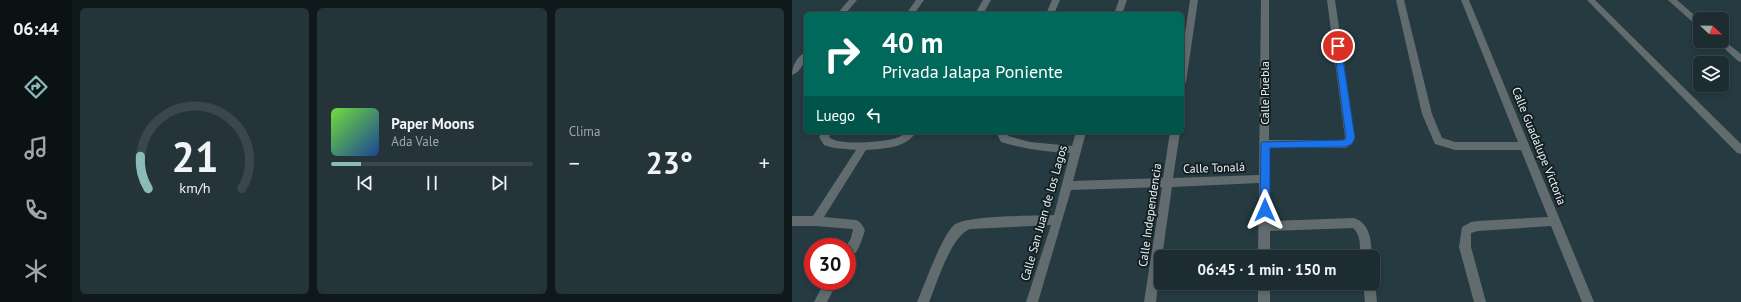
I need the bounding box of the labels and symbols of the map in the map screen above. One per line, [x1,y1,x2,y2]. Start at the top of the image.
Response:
north arrow [1693,12,1729,48]
pin [1321,29,1355,63]
street label: Calle Puebla [1257,61,1272,125]
street label: Calle Guadalupe Victoria [1509,85,1570,207]
street label: Calle San Juan de los Lagos [1017,143,1070,282]
street label: Calle Tonalá [1183,159,1245,176]
street label: Calle Independencia [1135,162,1164,268]
position arrow [1244,189,1286,231]
speed limit sign: 30 [804,238,856,290]

